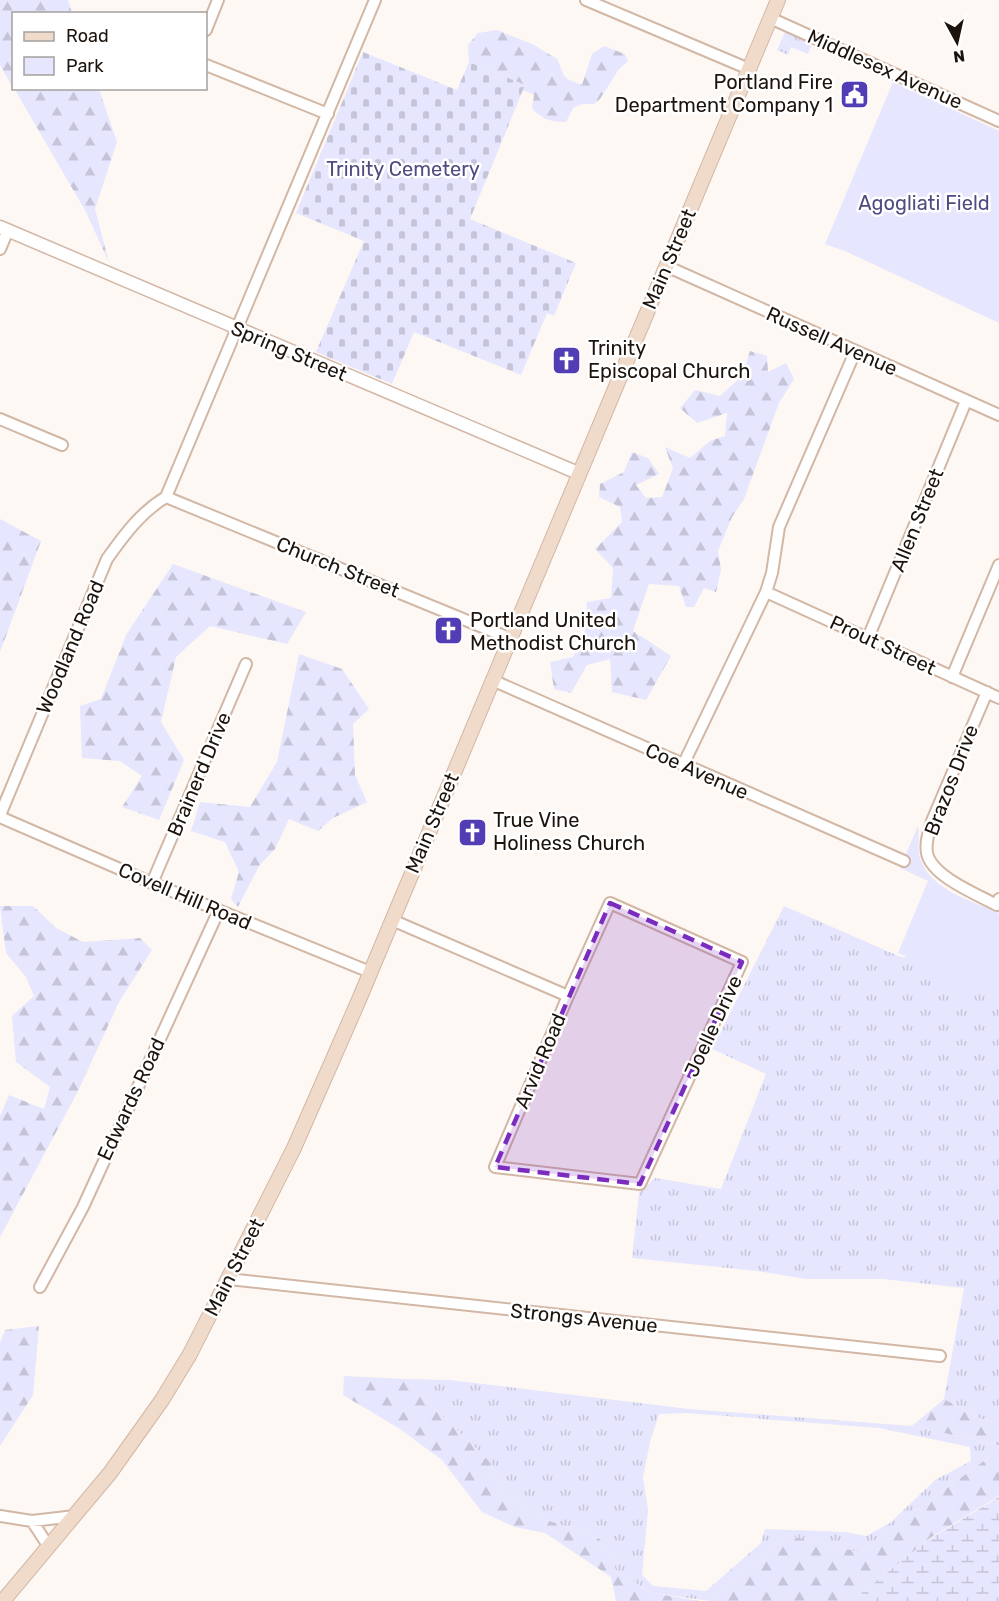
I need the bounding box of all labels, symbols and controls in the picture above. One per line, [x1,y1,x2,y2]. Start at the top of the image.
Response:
legend [12,12,207,90]
north arrow [927,12,987,72]
street label: Middlesex Avenue [804,24,966,114]
text: Road [66,25,109,47]
text: N [952,46,966,67]
text: Park [66,55,104,77]
place label: Portland Fire Department Company 1 [615,70,833,117]
public building icon: Portland Fire Department Company 1 [838,78,870,110]
park label: Trinity Cemetery [326,157,480,181]
park label: Agogliati Field [858,191,990,215]
street label: Main Street [637,205,701,313]
street label: Russell Avenue [763,301,901,381]
street label: Spring Street [227,316,351,386]
place label: Trinity Episcopal Church [588,336,751,383]
church icon: Trinity Episcopal Church [551,344,583,376]
street label: Allen Street [885,465,949,575]
street label: Church Street [273,531,403,603]
street label: Woodland Road [31,577,109,717]
place label: Portland United Methodist Church [470,608,636,655]
street label: Prout Street [826,610,940,680]
church icon: Portland United Methodist Church [433,615,465,647]
street label: Brainerd Drive [162,708,236,840]
street label: Brazos Drive [919,721,983,839]
street label: Coe Avenue [642,738,752,804]
street label: Main Street [400,769,464,877]
place label: True Vine Holiness Church [493,808,645,855]
church icon: True Vine Holiness Church [456,816,488,848]
street label: Covell Hill Road [115,857,255,935]
street label: Joelle Drive [679,971,747,1081]
street label: Arvid Road [509,1010,571,1112]
street label: Edwards Road [92,1034,170,1164]
street label: Main Street [199,1214,269,1320]
street label: Strongs Avenue [509,1298,659,1338]

